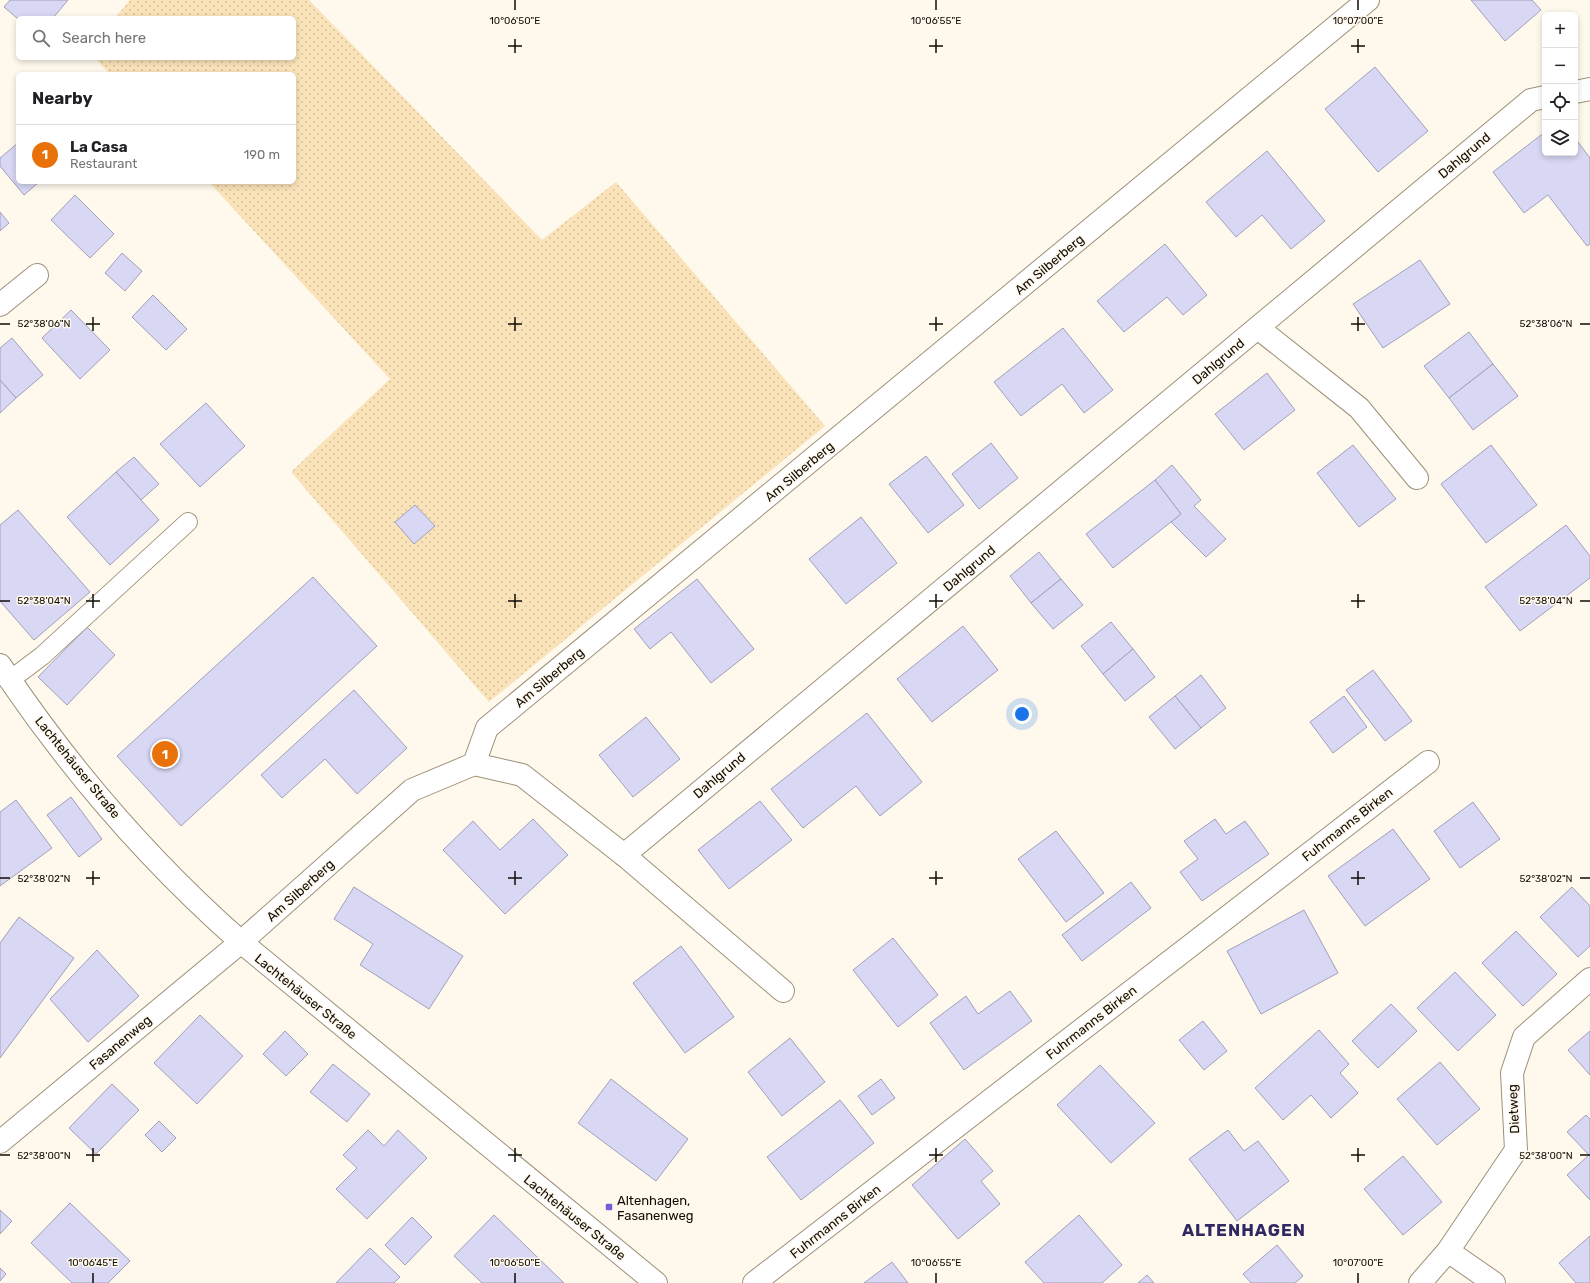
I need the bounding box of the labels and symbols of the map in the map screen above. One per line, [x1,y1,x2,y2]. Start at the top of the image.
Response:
text: 10°06'50"E [490,15,540,27]
text: 10°06'55"E [911,15,961,27]
text: 10°07'00"E [1333,15,1383,27]
street label: Dahlgrund [1435,129,1494,182]
street label: Am Silberberg [1012,231,1087,298]
text: 52°38'06"N [18,318,71,330]
text: 52°38'06"N [1520,318,1573,330]
street label: Dahlgrund [1189,335,1248,388]
street label: Am Silberberg [762,438,837,505]
street label: Dahlgrund [940,542,999,595]
text: 52°38'04"N [17,595,71,607]
text: 52°38'04"N [1519,595,1573,607]
street label: Am Silberberg [512,644,587,711]
your location [1012,704,1032,724]
street label: Lachtehäuser Straße [32,713,123,821]
pin: 1 [152,739,178,769]
street label: Dahlgrund [690,749,749,802]
street label: Fuhrmanns Birken [1299,784,1396,864]
street label: Am Silberberg [264,856,338,925]
text: 52°38'02"N [17,873,71,885]
text: 52°38'02"N [1519,873,1573,885]
street label: Lachtehäuser Straße [252,951,360,1042]
street label: Fuhrmanns Birken [1043,982,1140,1062]
street label: Fasanenweg [86,1012,155,1073]
street label: Dietweg [1505,1084,1523,1134]
text: 52°38'00"N [17,1150,71,1162]
text: 52°38'00"N [1519,1150,1573,1162]
street label: Lachtehäuser Straße [521,1172,629,1263]
street label: Fuhrmanns Birken [787,1181,884,1261]
place label: Altenhagen, Fasanenweg [617,1193,693,1224]
marker: Altenhagen, Fasanenweg [604,1202,614,1212]
district label: ALTENHAGEN [1182,1220,1306,1240]
text: 10°06'45"E [68,1257,118,1269]
text: 10°06'50"E [490,1257,540,1269]
text: 10°06'55"E [911,1257,961,1269]
text: 10°07'00"E [1333,1257,1383,1269]

